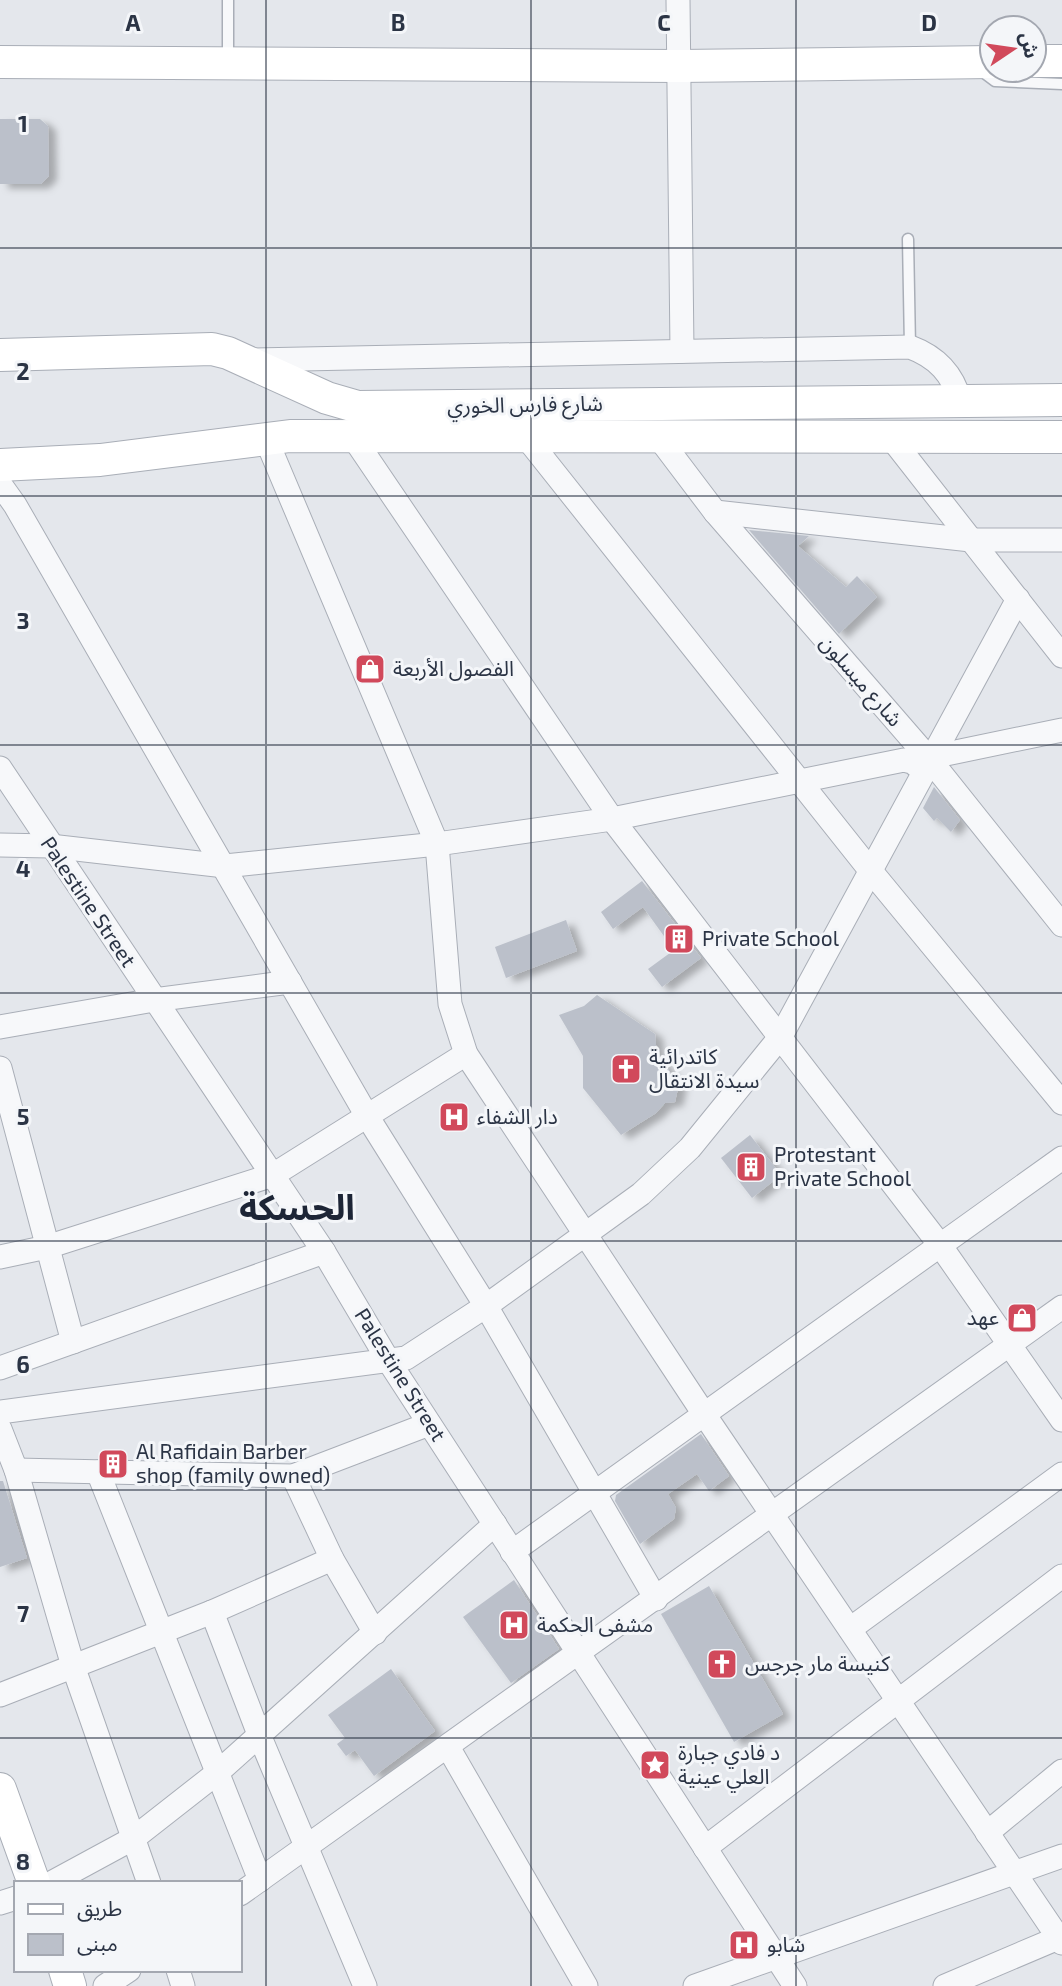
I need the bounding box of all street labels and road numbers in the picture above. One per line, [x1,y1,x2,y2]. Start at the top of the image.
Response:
street label: شارع فارس الخوري [447,390,603,422]
street label: شارع ميسلون [813,629,909,733]
street label: Palestine Street [36,831,142,971]
street label: Palestine Street [350,1303,452,1445]

